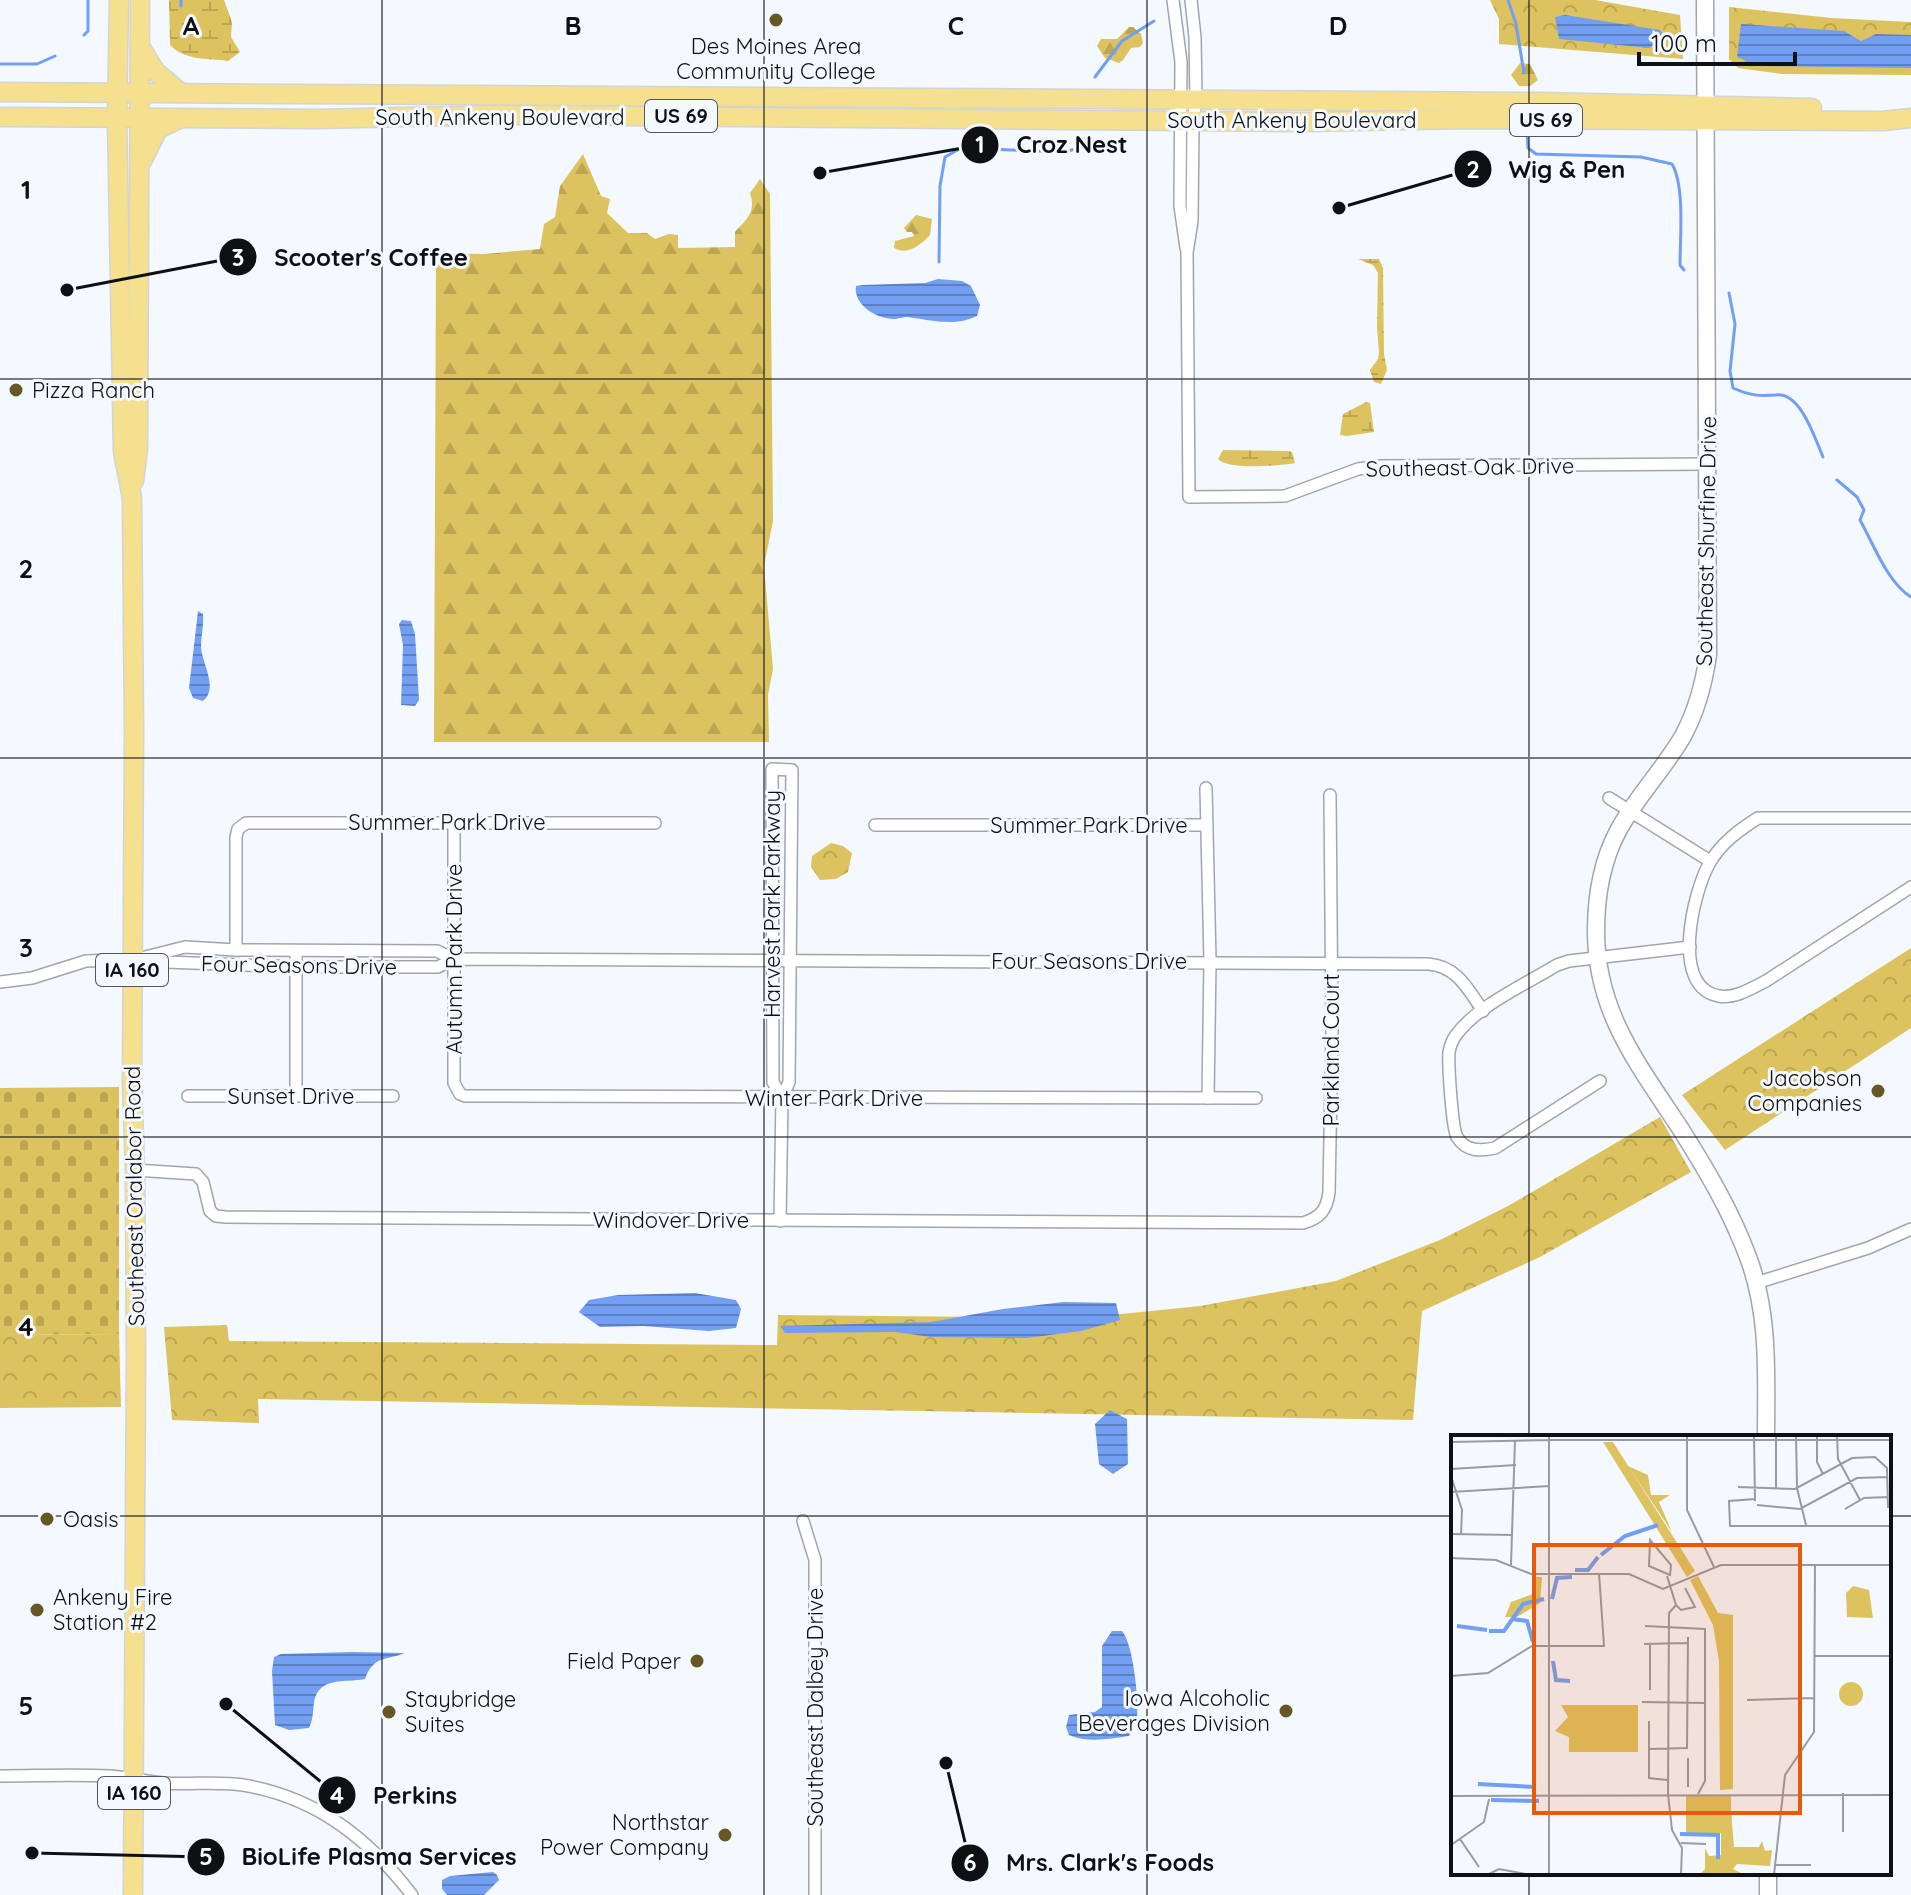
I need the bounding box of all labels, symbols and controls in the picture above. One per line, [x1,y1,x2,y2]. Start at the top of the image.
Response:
text: A [183,9,200,42]
text: B [564,9,582,42]
text: C [948,9,964,42]
text: D [1329,9,1347,42]
marker: Des Moines Area Community College [767,11,785,29]
scale bar [1639,16,1795,66]
text: 100 m [1651,28,1717,58]
place label: Des Moines Area Community College [676,32,876,85]
road number: US 69 [645,100,717,132]
street label: South Ankeny Boulevard [375,103,625,131]
road number: US 69 [1510,104,1582,136]
street label: South Ankeny Boulevard [1167,106,1417,134]
callout: Croz Nest [960,121,1143,169]
text: 1 [975,129,985,159]
text: Croz Nest [1016,129,1128,159]
callout: Wig & Pen [1453,145,1642,193]
text: 2 [1466,154,1480,184]
text: Wig & Pen [1509,154,1625,184]
text: 1 [21,173,31,206]
callout: Scooter's Coffee [218,233,484,281]
text: 3 [232,242,244,272]
text: Scooter's Coffee [274,242,468,272]
place label: Pizza Ranch [32,376,155,404]
marker: Pizza Ranch [7,381,25,399]
street label: Southeast Shurfine Drive [1690,416,1722,666]
street label: Southeast Oak Drive [1365,451,1575,483]
text: 2 [19,552,33,585]
street label: Harvest Park Parkway [758,790,786,1018]
street label: Summer Park Drive [348,808,546,836]
street label: Summer Park Drive [990,811,1188,839]
street label: Autumn Park Drive [440,864,468,1054]
text: 3 [19,931,33,964]
street label: Four Seasons Drive [991,947,1187,975]
street label: Four Seasons Drive [201,949,397,981]
road number: IA 160 [96,954,168,986]
street label: Parkland Court [1317,973,1345,1127]
place label: Jacobson Companies [1747,1064,1862,1117]
street label: Southeast Oralabor Road [118,1066,150,1326]
street label: Sunset Drive [228,1082,354,1110]
marker: Jacobson Companies [1869,1082,1887,1100]
street label: Winter Park Drive [745,1084,923,1112]
street label: Windover Drive [593,1206,749,1234]
text: 4 [18,1310,34,1343]
inset map [1451,1435,1891,1875]
place label: Oasis [63,1505,119,1533]
marker: Oasis [38,1510,56,1528]
place label: Ankeny Fire Station #2 [53,1583,172,1636]
street label: Southeast Dalbey Drive [801,1587,829,1827]
marker: Ankeny Fire Station #2 [28,1601,46,1619]
place label: Field Paper [567,1647,682,1675]
marker: Field Paper [688,1652,706,1670]
place label: Iowa Alcoholic Beverages Division [1078,1684,1270,1737]
place label: Staybridge Suites [405,1685,516,1738]
text: 5 [19,1689,33,1722]
marker: Iowa Alcoholic Beverages Division [1277,1702,1295,1720]
marker: Staybridge Suites [380,1703,398,1721]
callout: Perkins [317,1771,473,1819]
road number: IA 160 [98,1777,170,1809]
text: 4 [330,1780,344,1810]
text: Perkins [373,1780,457,1810]
place label: Northstar Power Company [540,1808,710,1861]
marker: Northstar Power Company [716,1826,734,1844]
callout: BioLife Plasma Services [186,1833,533,1881]
callout: Mrs. Clark's Foods [950,1839,1230,1887]
text: 5 [199,1841,213,1871]
text: BioLife Plasma Services [241,1841,517,1871]
text: 6 [963,1847,977,1877]
text: Mrs. Clark's Foods [1006,1847,1214,1877]

